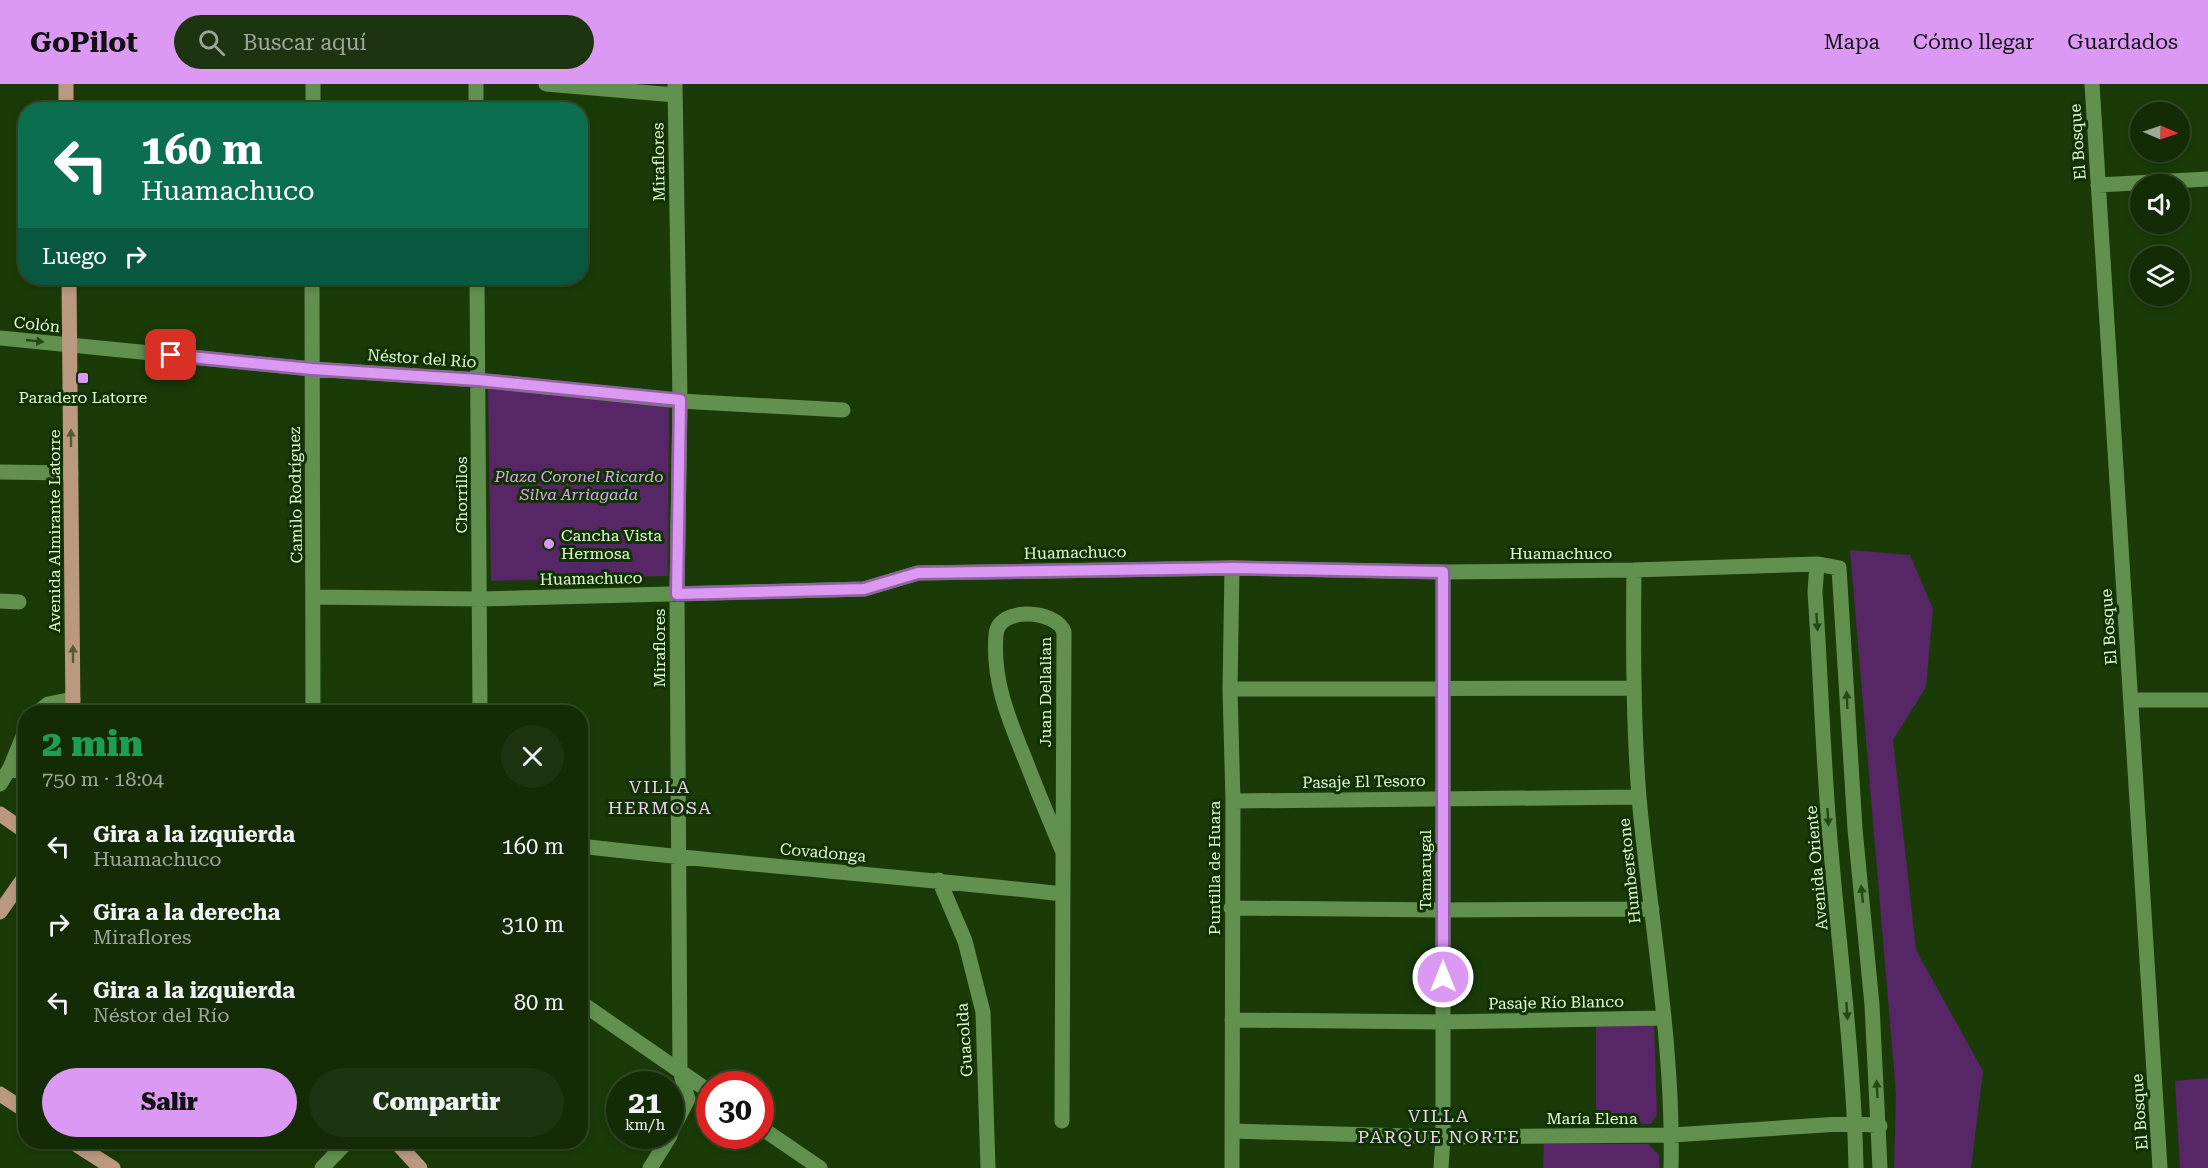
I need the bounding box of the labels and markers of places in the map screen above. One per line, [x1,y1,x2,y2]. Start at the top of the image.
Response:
pin [145,329,196,380]
marker: Paradero Latorre [76,371,90,385]
place label: Paradero Latorre [19,388,148,407]
place label: Cancha Vista Hermosa [561,526,662,563]
marker: Cancha Vista Hermosa [542,537,556,551]

